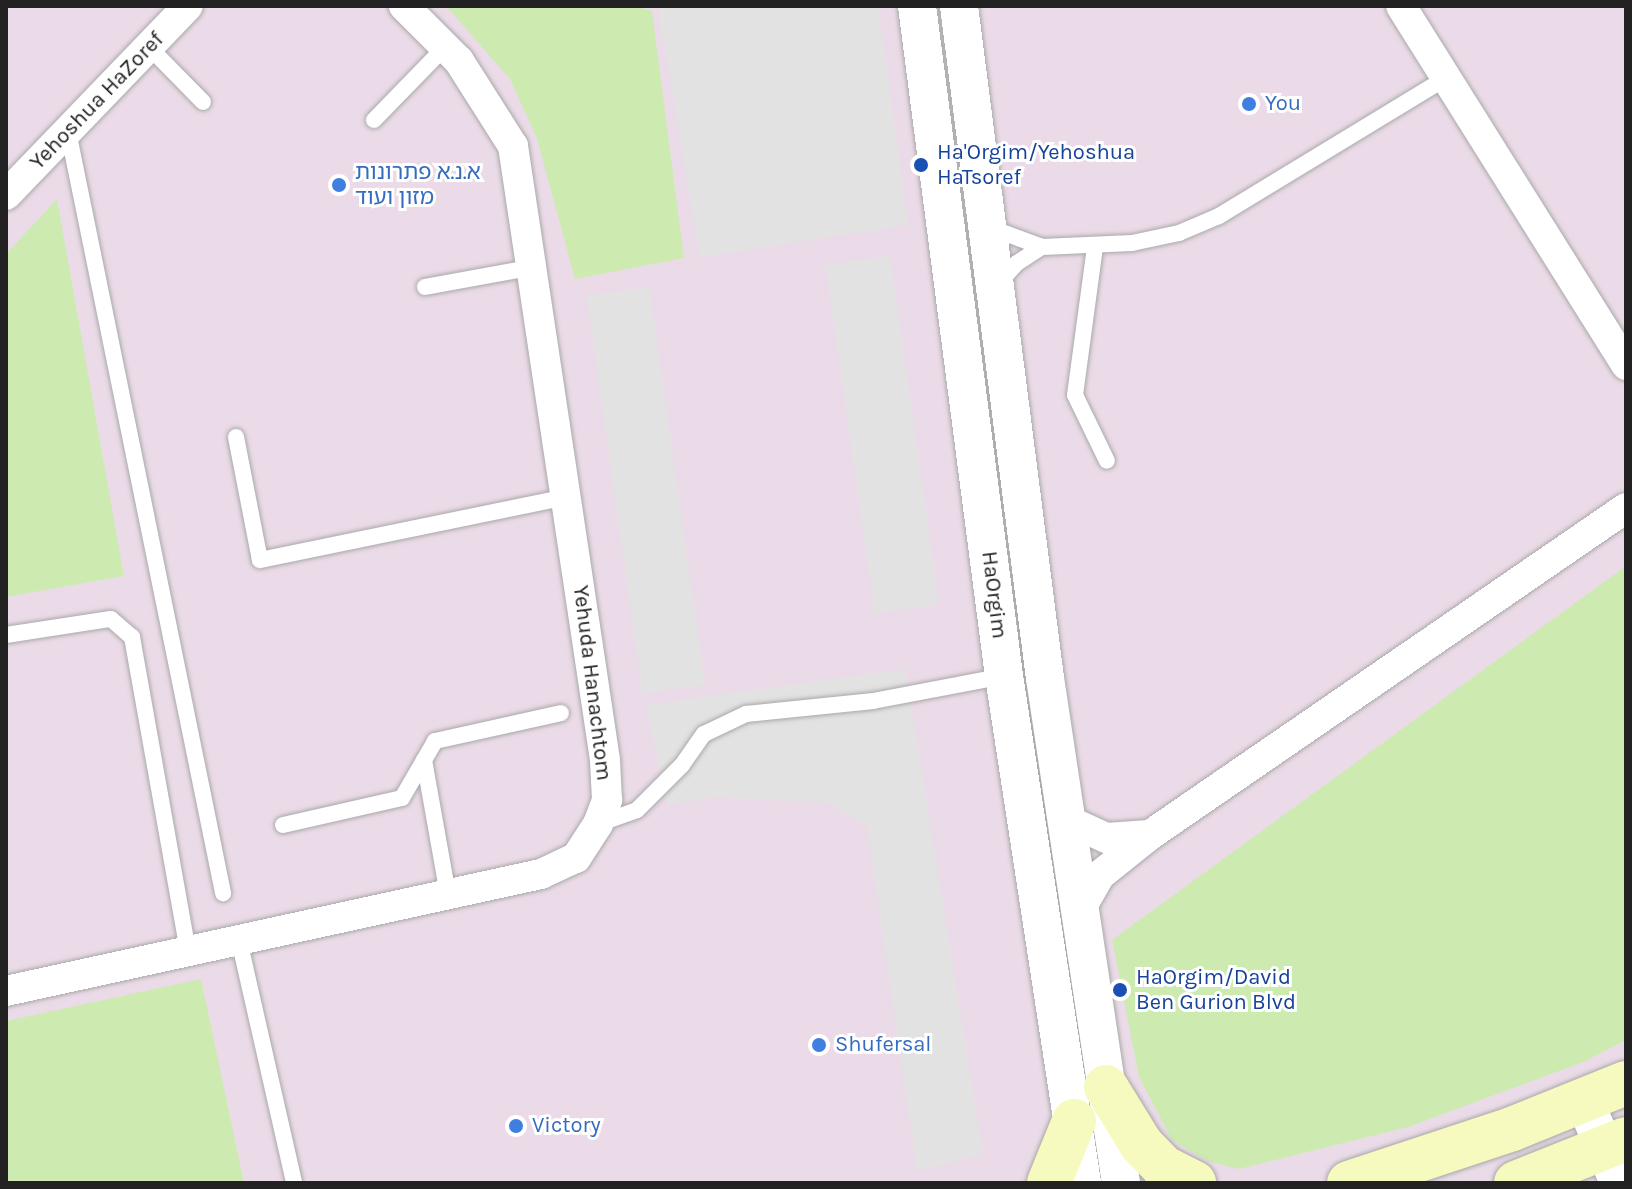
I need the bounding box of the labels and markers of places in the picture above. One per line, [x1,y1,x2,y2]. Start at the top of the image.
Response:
place label: You [1265,91,1301,117]
marker: You [1240,95,1258,113]
place label: Ha'Orgim/Yehoshua HaTsoref [937,139,1135,190]
marker: Ha'Orgim/Yehoshua HaTsoref [912,156,930,174]
place label: א.נ.א פתרונות מזון ועוד [355,159,481,210]
marker: א.נ.א פתרונות מזון ועוד [330,176,348,194]
place label: HaOrgim/David Ben Gurion Blvd [1136,964,1296,1016]
marker: HaOrgim/David Ben Gurion Blvd [1111,981,1129,999]
place label: Shufersal [835,1032,932,1058]
marker: Shufersal [810,1036,828,1054]
place label: Victory [532,1113,601,1139]
marker: Victory [507,1117,525,1135]

